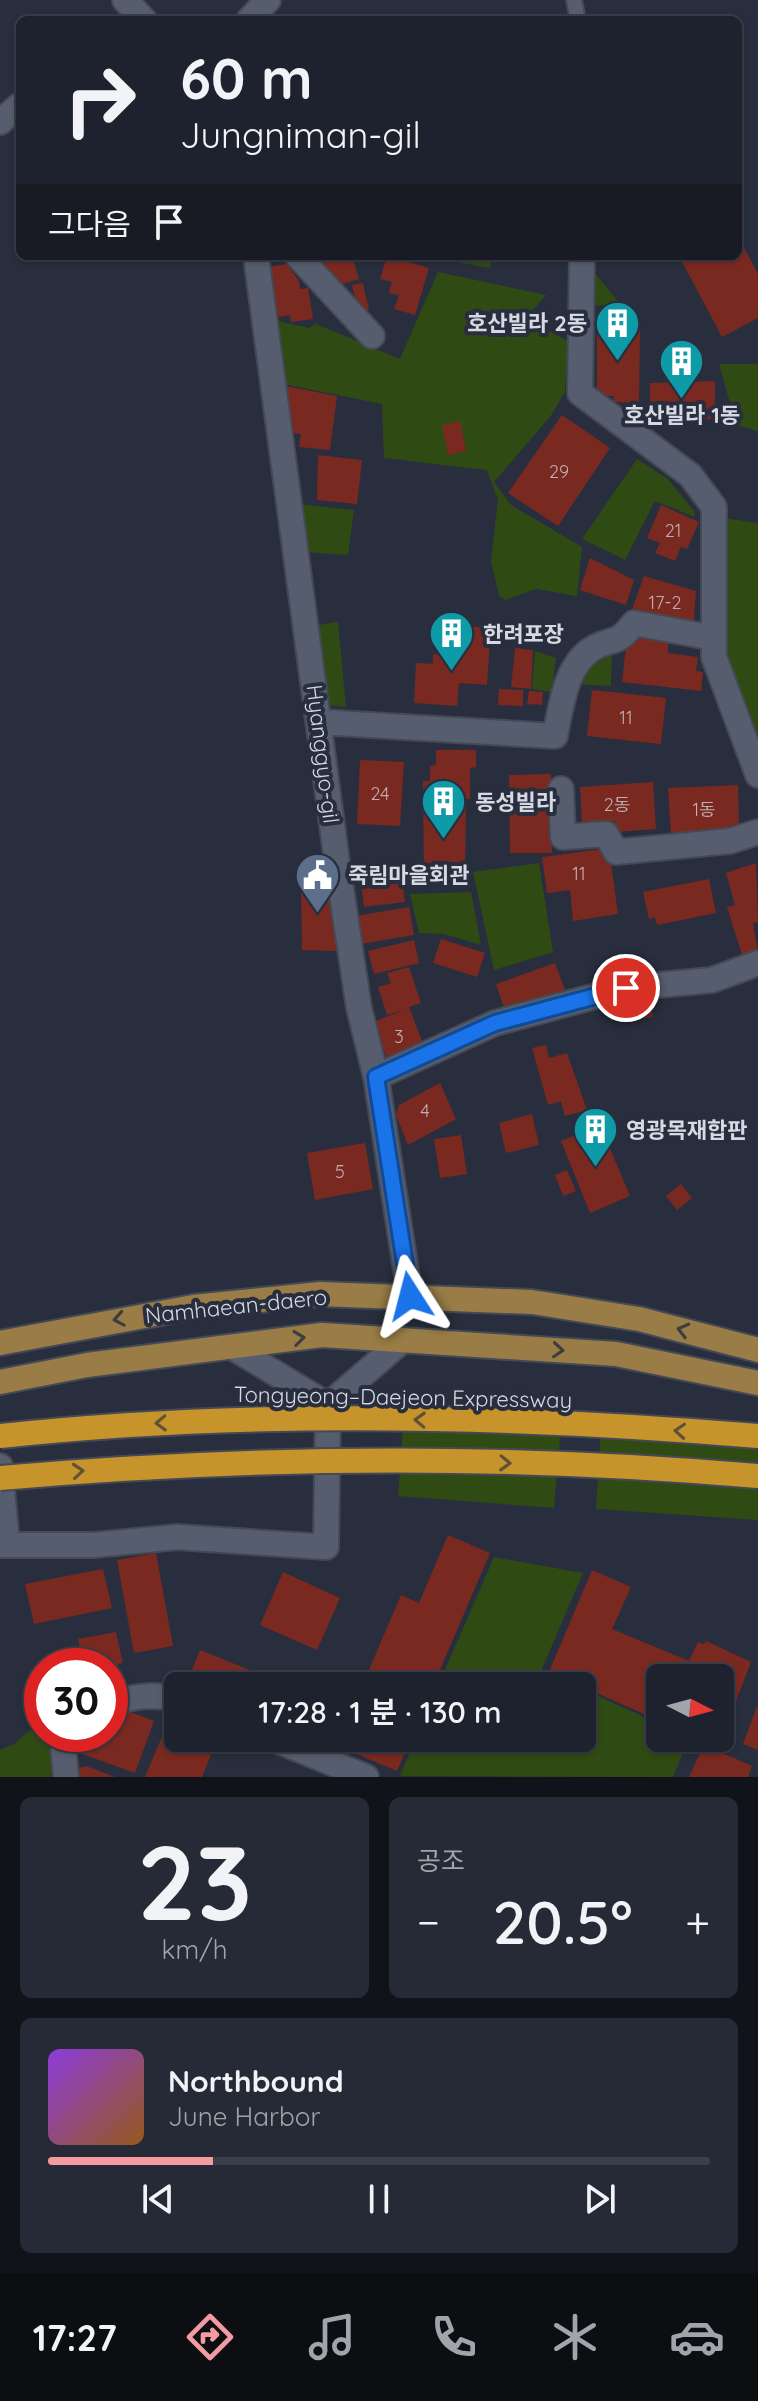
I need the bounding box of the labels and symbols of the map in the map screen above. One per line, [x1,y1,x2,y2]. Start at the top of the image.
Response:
building icon: 호산빌라 2동 [594,299,642,362]
place label: 호산빌라 2동 [467,309,587,337]
building icon: 호산빌라 1동 [658,338,706,401]
place label: 호산빌라 1동 [624,401,740,429]
house number: 29 [549,460,569,483]
house number: 21 [665,519,681,542]
house number: 17-2 [649,591,681,614]
building icon: 한려포장 [428,610,476,673]
place label: 한려포장 [483,620,564,648]
street label: Hyanggyo-gil [301,683,345,825]
house number: 11 [619,706,633,729]
building icon: 동성빌라 [420,778,468,841]
house number: 24 [370,782,390,805]
place label: 동성빌라 [475,788,556,816]
house number: 2동 [604,793,630,816]
house number: 1동 [692,798,716,821]
public building icon: 죽림마을회관 [293,851,341,914]
place label: 죽림마을회관 [348,861,469,889]
house number: 11 [572,862,586,885]
pin [592,954,660,1022]
house number: 3 [394,1025,404,1048]
house number: 4 [420,1099,430,1122]
building icon: 영광목재합판 [571,1106,619,1169]
place label: 영광목재합판 [626,1116,747,1144]
house number: 5 [335,1160,345,1183]
position arrow [368,1254,452,1338]
street label: Namhaean-daero [144,1283,328,1329]
one-way arrow [112,1310,126,1327]
one-way arrow [676,1322,690,1339]
one-way arrow [293,1330,306,1347]
one-way arrow [552,1341,565,1358]
street label: Tongyeong–Daejeon Expressway [234,1380,572,1414]
one-way arrow [413,1411,426,1428]
one-way arrow [154,1414,167,1431]
one-way arrow [673,1422,686,1439]
one-way arrow [499,1455,512,1472]
one-way arrow [72,1463,85,1480]
speed limit sign: 30 [24,1648,128,1752]
north arrow [646,1664,734,1752]

